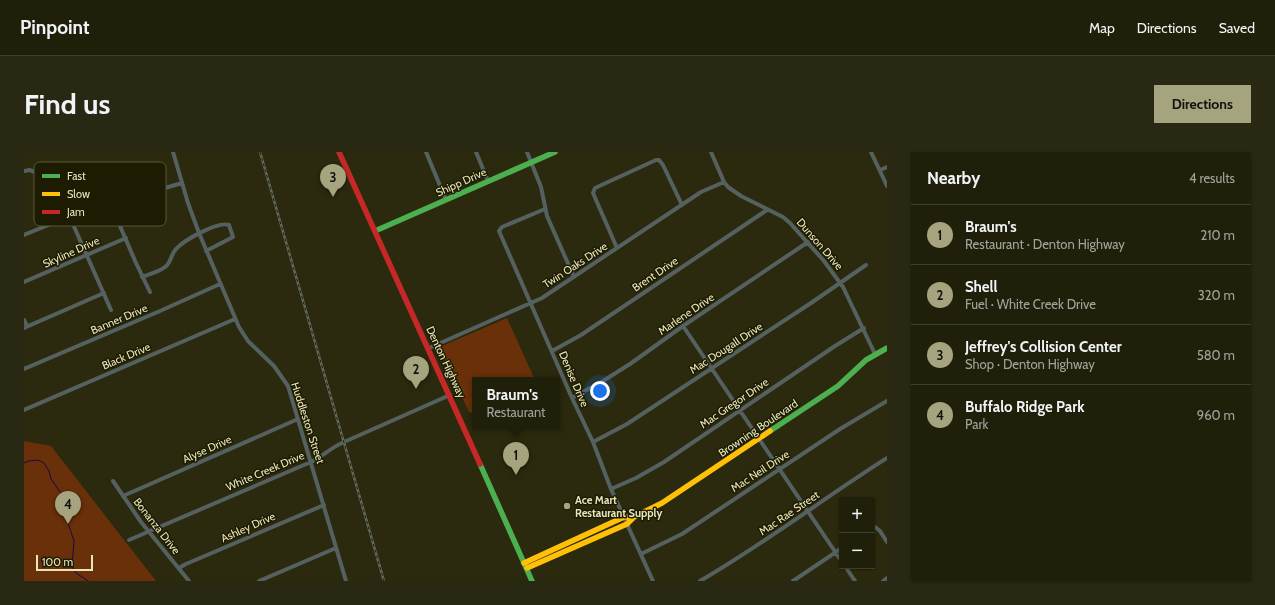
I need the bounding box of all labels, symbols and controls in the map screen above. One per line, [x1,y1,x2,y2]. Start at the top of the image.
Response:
text: Pinpoint [20,16,89,39]
text: Map [1089,19,1115,37]
text: Directions [1137,19,1197,37]
text: Saved [1219,19,1255,37]
button: Directions [1154,85,1251,123]
text: Find us [24,87,110,121]
legend [34,162,166,226]
pin: 3 [320,164,346,197]
street label: Shipp Drive [433,164,489,199]
text: Nearby [927,168,980,188]
text: Fast [67,169,86,183]
text: 4 results [1189,170,1235,186]
text: Slow [67,187,90,201]
text: Jam [66,205,85,219]
street label: Dunson Drive [794,215,846,273]
text: Braum's [965,218,1017,236]
text: 1 [938,227,942,243]
text: 210 m [1201,227,1235,243]
street label: Skyline Drive [40,233,102,271]
text: Restaurant · Denton Highway [965,236,1125,252]
street label: Twin Oaks Drive [540,239,610,291]
street label: Brent Drive [629,253,681,294]
text: Shell [965,278,998,296]
text: 2 [937,287,943,303]
text: 320 m [1198,287,1235,303]
street label: Marlene Drive [655,290,717,338]
text: Fuel · White Creek Drive [965,296,1096,312]
street label: Banner Drive [88,301,150,337]
street label: Mac Dougall Drive [687,319,766,377]
street label: Denton Highway [423,324,469,401]
text: Jeffrey's Collision Center [965,338,1122,356]
street label: Black Drive [100,339,153,372]
text: 3 [936,347,944,363]
text: 580 m [1197,347,1235,363]
street label: Denise Drive [556,349,592,409]
pin: 2 [403,356,429,389]
text: Shop · Denton Highway [965,356,1095,372]
street label: Mac Gregor Drive [697,375,771,431]
popup [472,377,560,429]
street label: Huddleston Street [288,380,328,466]
your location [590,381,610,401]
text: Braum's [487,386,538,404]
street label: Browning Boulevard [716,396,800,460]
text: Buffalo Ridge Park [965,398,1084,416]
text: Restaurant [487,404,545,420]
text: 4 [936,407,944,423]
text: 960 m [1197,407,1235,423]
text: Park [965,416,988,432]
street label: Alyse Drive [180,432,234,466]
pin: 1 [503,442,529,475]
street label: Mac Neil Drive [728,447,792,495]
street label: White Creek Drive [224,448,307,494]
street label: Mac Rae Street [756,488,822,538]
pin: 4 [55,491,81,524]
place label: Ace Mart Restaurant Supply [575,493,662,520]
street label: Bonanza Drive [131,495,184,557]
map controls [839,497,875,569]
button: + [839,497,875,533]
marker: Ace Mart Restaurant Supply [562,501,572,511]
street label: Ashley Drive [219,509,278,545]
button: − [839,533,875,569]
scale bar [36,553,93,572]
text: 100 m [42,555,73,569]

